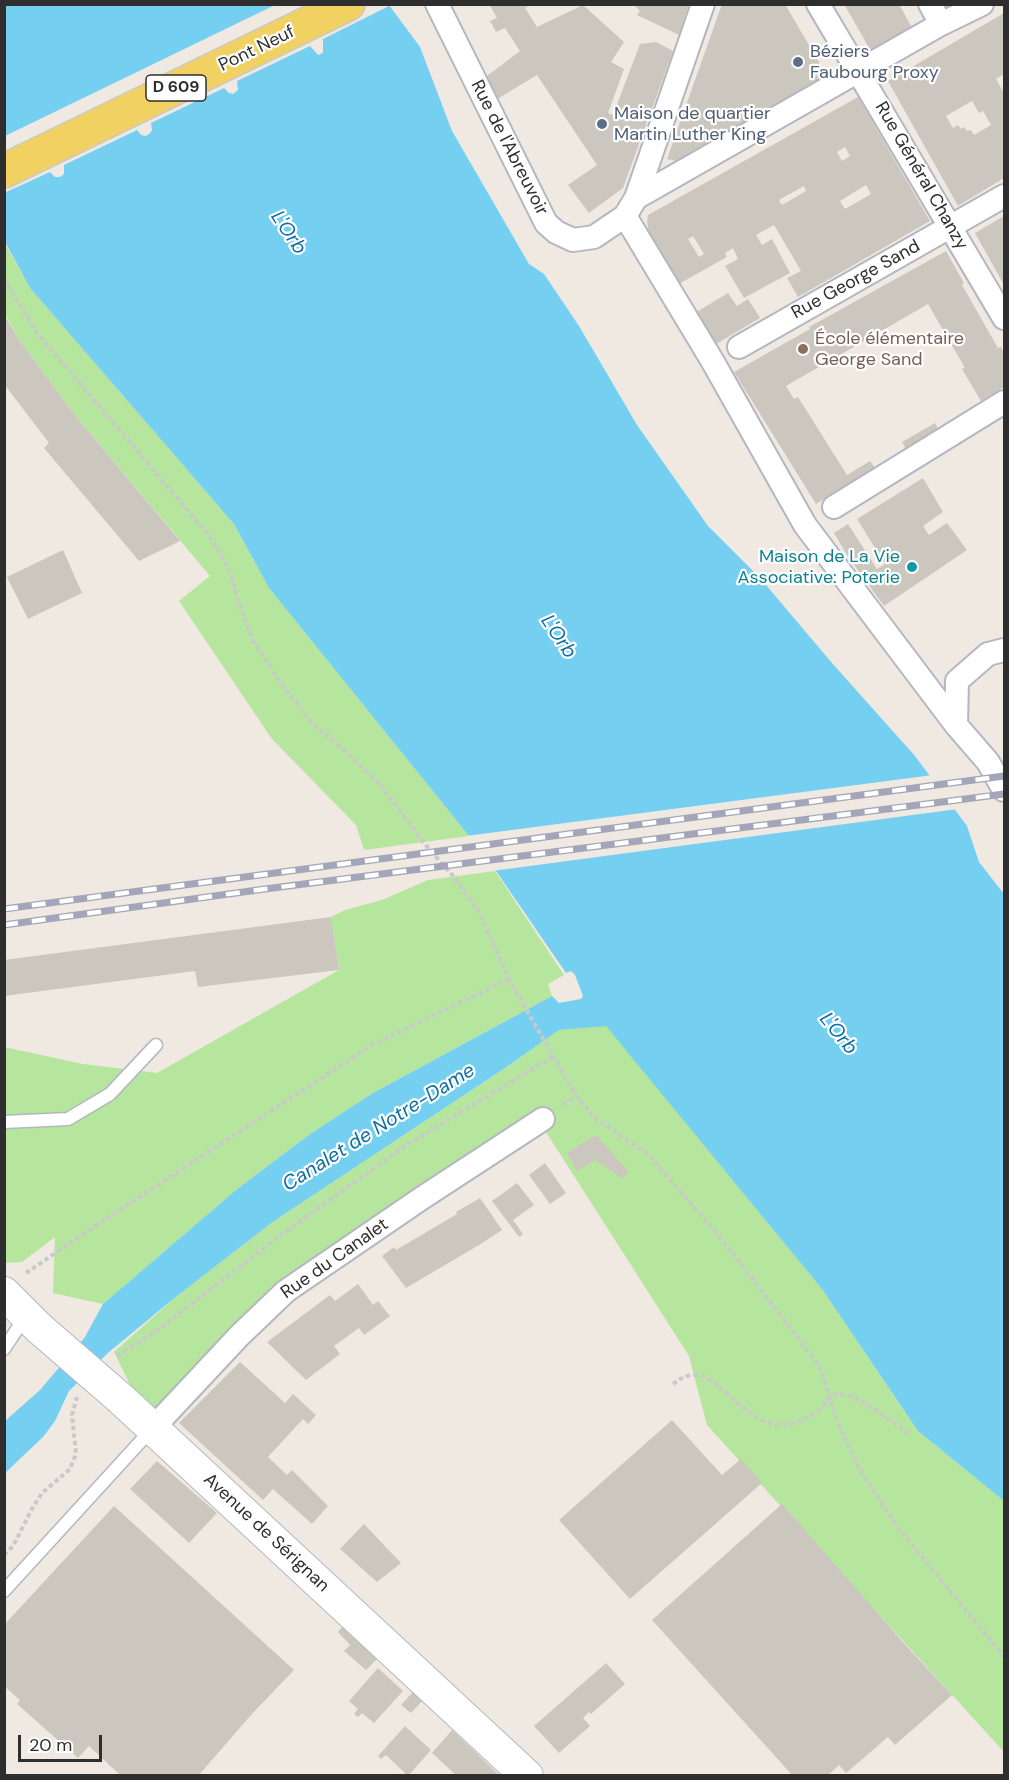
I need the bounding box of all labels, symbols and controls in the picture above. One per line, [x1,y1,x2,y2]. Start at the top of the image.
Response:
street label: Pont Neuf [215,21,299,77]
place label: Béziers Faubourg Proxy [810,41,939,84]
marker: Béziers Faubourg Proxy [791,55,805,69]
road number: D 609 [146,75,206,101]
street label: Rue de l'Abreuvoir [466,77,552,219]
street label: Rue Général Chanzy [870,98,972,254]
place label: Maison de quartier Martin Luther King [614,103,771,146]
marker: Maison de quartier Martin Luther King [595,117,609,131]
water label: L'Orb [265,207,311,259]
street label: Rue George Sand [788,236,924,324]
place label: École élémentaire George Sand [815,328,964,370]
marker: École élémentaire George Sand [796,342,810,356]
place label: Maison de La Vie Associative: Poterie [738,546,900,588]
marker: Maison de La Vie Associative: Poterie [905,560,919,574]
water label: L'Orb [535,611,581,663]
water label: L'Orb [814,1008,862,1060]
water label: Canalet de Notre-Dame [278,1059,480,1197]
street label: Rue du Canalet [277,1214,393,1304]
street label: Avenue de Sérignan [199,1469,333,1597]
scale bar [21,1723,105,1761]
text: 20 m [29,1733,72,1757]

